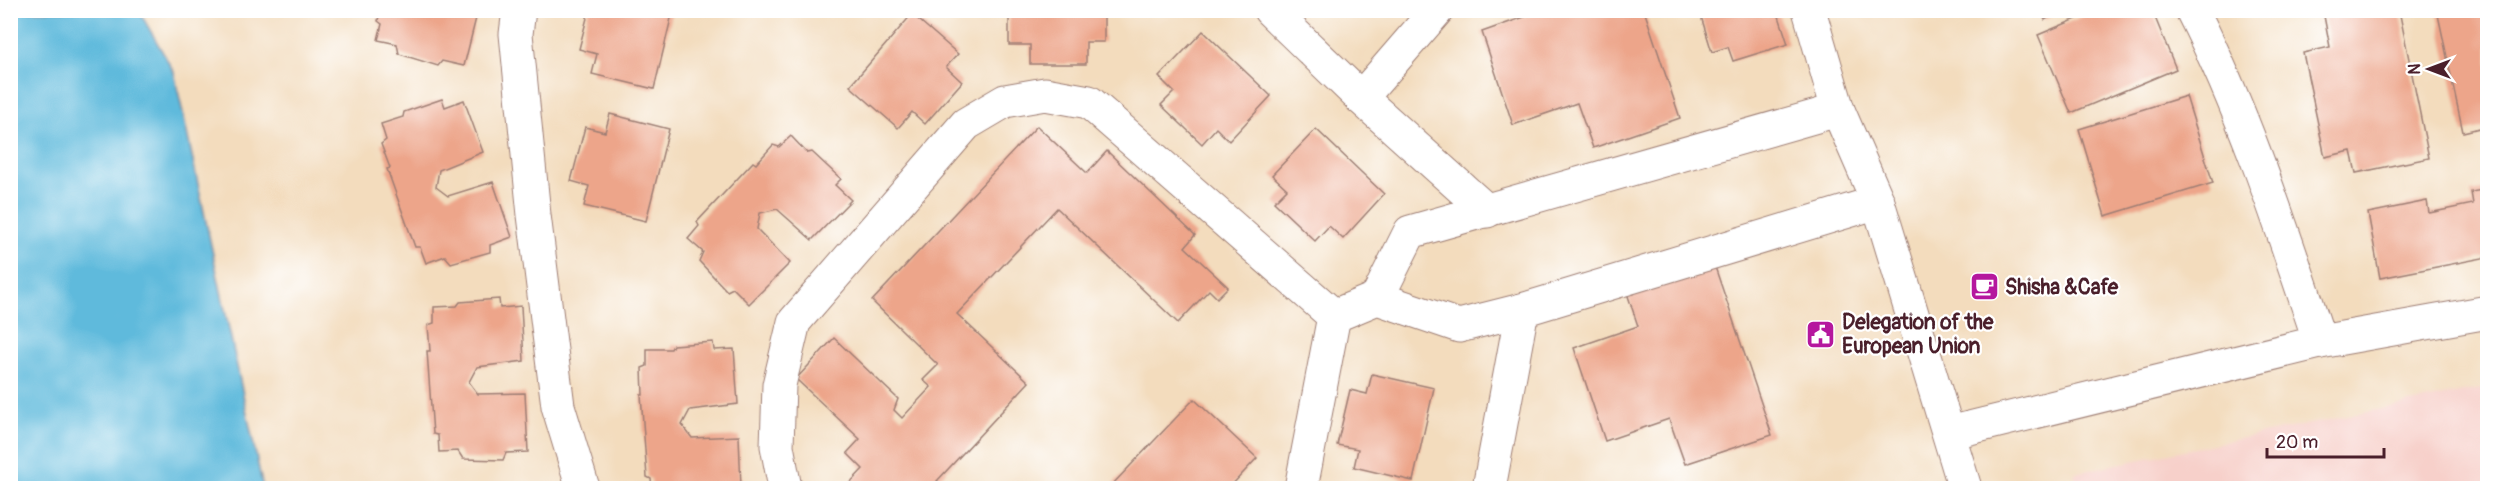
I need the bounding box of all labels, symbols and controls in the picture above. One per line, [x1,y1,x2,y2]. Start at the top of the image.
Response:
north arrow [2399,39,2459,99]
text: N [2405,63,2425,74]
cafe icon: Shisha &Cafe [1968,271,2000,303]
place label: Shisha &Cafe [2005,274,2119,301]
place label: Delegation of the European Union [1842,309,1994,360]
public building icon: Delegation of the European Union [1805,318,1837,350]
scale bar [2267,421,2384,459]
text: 20 m [2276,431,2318,454]

